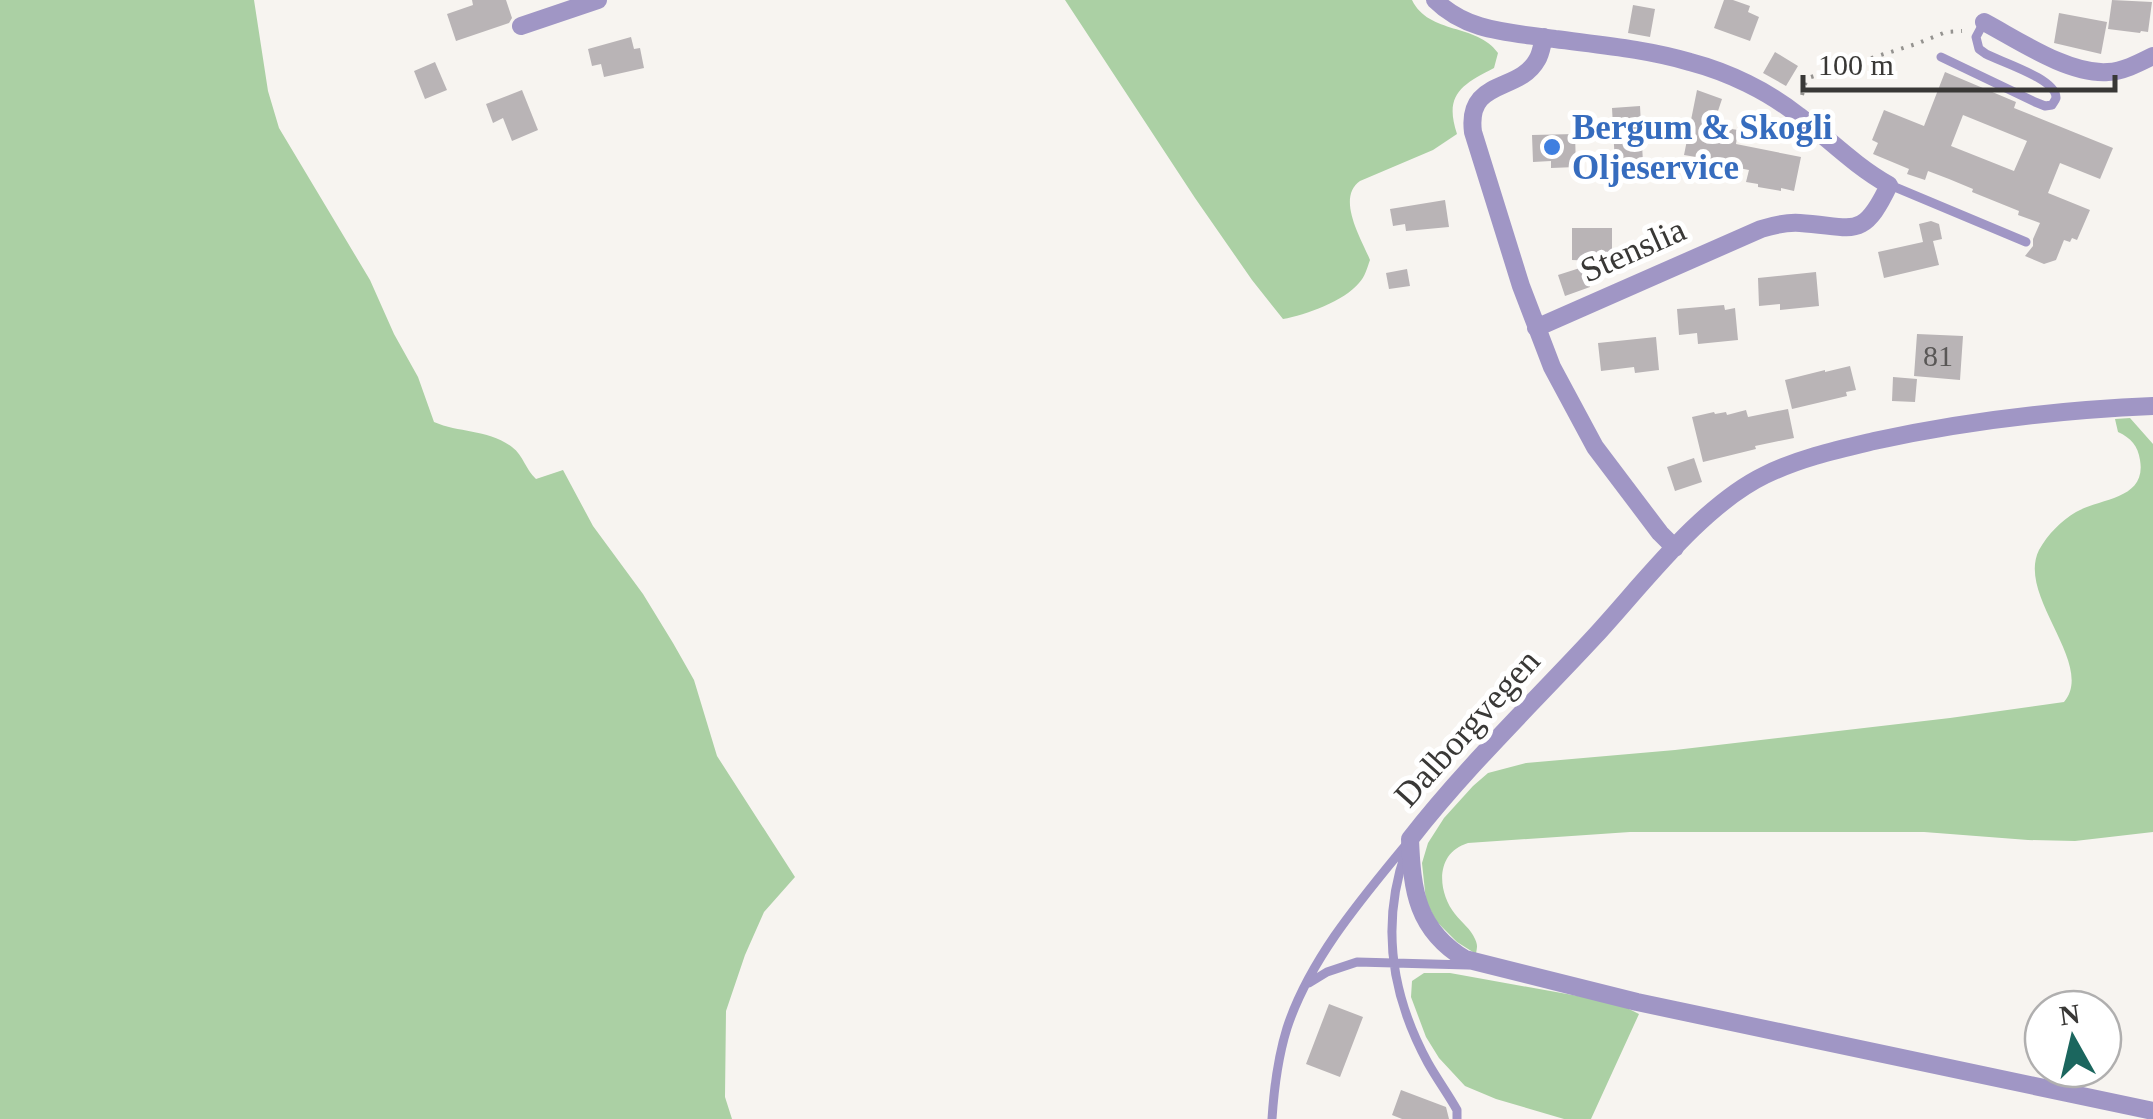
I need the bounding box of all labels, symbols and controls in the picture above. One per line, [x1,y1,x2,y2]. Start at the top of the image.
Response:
scale bar [1803,30,2116,92]
text: 100 m [1818,48,1894,81]
place label: Bergum & Skogli Oljeservice [1572,108,1833,187]
marker: Bergum & Skogli Oljeservice [1541,136,1563,158]
street label: Stenslia [1574,209,1692,290]
house number: 81 [1923,339,1953,372]
street label: Dalborgvegen [1386,642,1548,814]
north arrow [2023,989,2123,1089]
text: N [2057,998,2082,1031]

